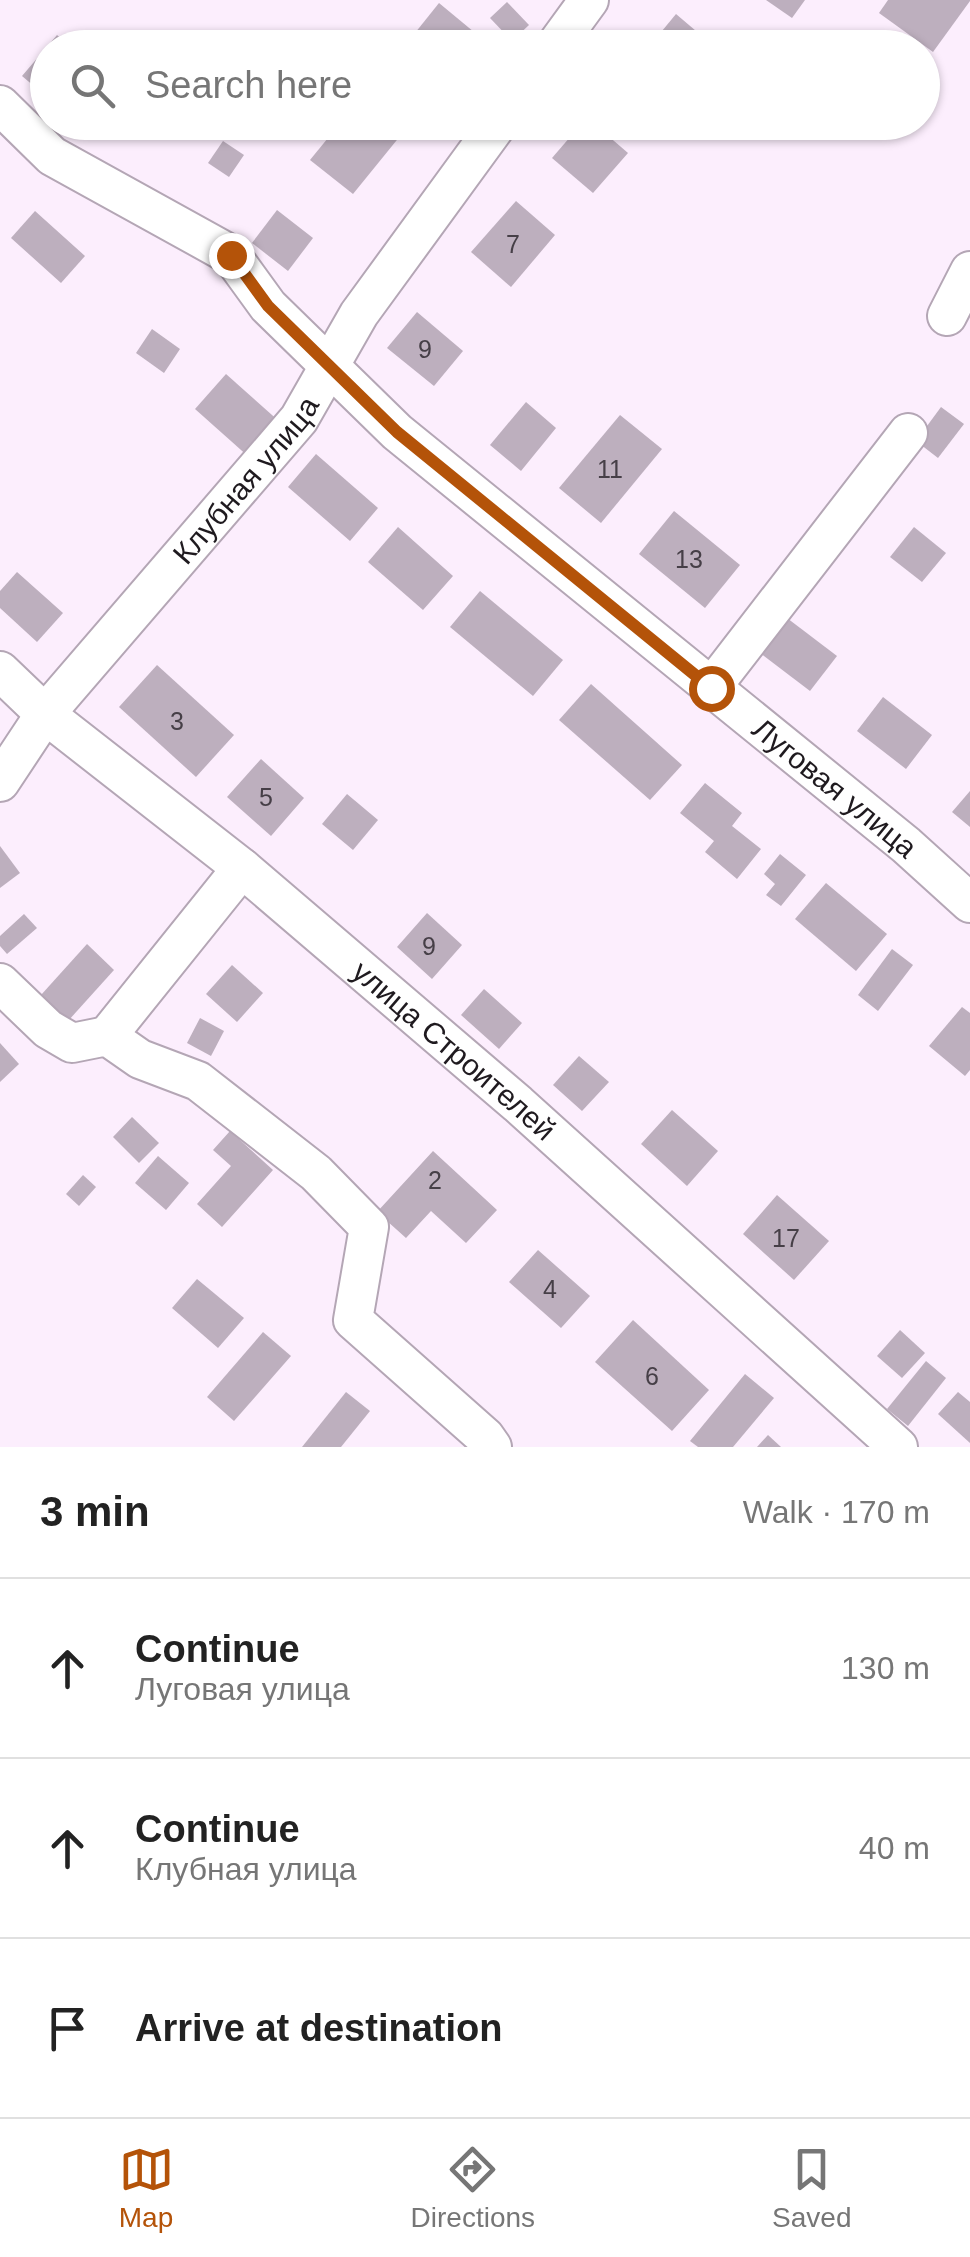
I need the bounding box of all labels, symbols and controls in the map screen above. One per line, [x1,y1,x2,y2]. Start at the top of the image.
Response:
search box [30,30,940,140]
icon: search [65,58,120,113]
text: Search here [145,64,352,106]
house number: 7 [506,230,520,258]
route end [209,233,255,279]
house number: 9 [418,335,432,363]
street label: Клубная улица [166,390,325,570]
house number: 11 [597,455,623,483]
house number: 13 [675,545,703,573]
route start [689,666,735,712]
house number: 3 [170,707,184,735]
street label: Луговая улица [747,711,924,864]
house number: 5 [259,783,273,811]
house number: 9 [422,932,436,960]
street label: улица Строителей [346,954,562,1146]
house number: 2 [428,1166,442,1194]
house number: 17 [772,1224,800,1252]
house number: 4 [543,1275,557,1303]
house number: 6 [645,1362,659,1390]
text: 3 min [40,1488,150,1535]
text: Walk · 170 m [743,1494,930,1530]
text: Continue [135,1628,300,1670]
icon: ahead [40,1641,95,1696]
text: 130 m [841,1650,930,1686]
text: Луговая улица [135,1671,350,1707]
text: Continue [135,1808,300,1850]
icon: ahead [40,1821,95,1876]
text: 40 m [859,1830,930,1866]
text: Клубная улица [135,1851,357,1887]
icon: arrive [40,2001,95,2056]
text: Arrive at destination [135,2007,502,2049]
tab: Map [119,2142,174,2234]
tab: Directions [411,2142,535,2234]
tab: Saved [772,2142,851,2234]

